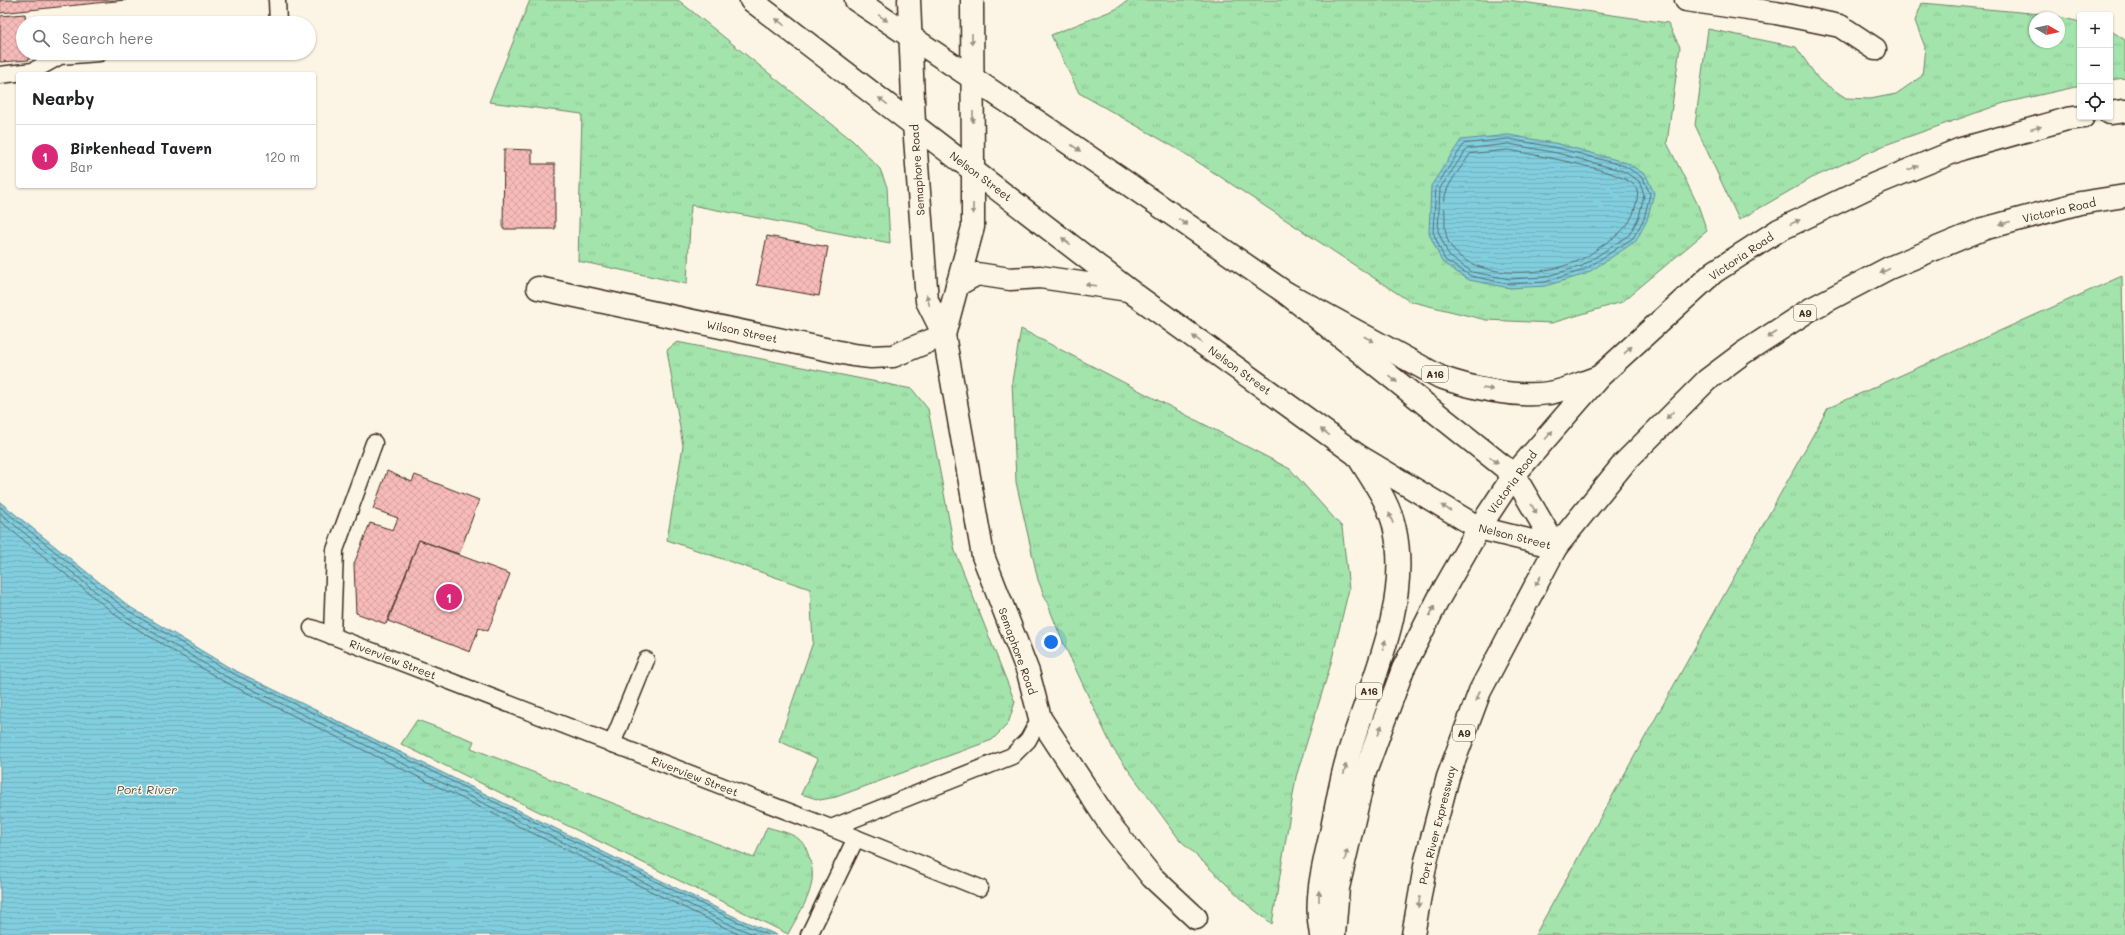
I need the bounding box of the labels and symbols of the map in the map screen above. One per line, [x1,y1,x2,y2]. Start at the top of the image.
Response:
north arrow [2029,12,2065,48]
one-way arrow [878,14,888,22]
one-way arrow [774,18,785,26]
one-way arrow [969,33,975,46]
one-way arrow [878,97,888,105]
one-way arrow [970,111,976,124]
street label: Semaphore Road [906,124,928,216]
one-way arrow [2030,125,2042,131]
one-way arrow [1071,144,1082,152]
street label: Nelson Street [947,148,1015,204]
one-way arrow [1907,165,1919,171]
street label: Victoria Road [2021,194,2097,226]
one-way arrow [970,203,976,216]
one-way arrow [1178,218,1188,226]
one-way arrow [1789,219,1800,225]
one-way arrow [1999,220,2011,226]
street label: Victoria Road [1706,229,1776,283]
one-way arrow [1060,237,1071,245]
one-way arrow [1879,267,1890,274]
one-way arrow [1085,282,1097,288]
one-way arrow [924,293,930,306]
road number: A9 [1794,305,1816,321]
street label: Wilson Street [705,316,779,346]
one-way arrow [1766,331,1777,338]
one-way arrow [1192,335,1203,343]
one-way arrow [1363,335,1375,342]
street label: Nelson Street [1206,342,1275,398]
one-way arrow [1623,345,1633,355]
road number: A16 [1422,366,1448,382]
one-way arrow [1387,375,1398,383]
one-way arrow [1482,386,1494,392]
one-way arrow [1665,410,1675,420]
one-way arrow [1320,428,1330,436]
one-way arrow [1544,429,1553,440]
street label: Victoria Road [1484,447,1540,517]
one-way arrow [1489,456,1500,464]
one-way arrow [1531,503,1538,515]
one-way arrow [1441,504,1451,512]
one-way arrow [1388,511,1394,523]
street label: Nelson Street [1477,520,1553,552]
one-way arrow [1535,575,1541,587]
pin: 1 [436,582,462,612]
street label: Semaphore Road [995,605,1041,697]
one-way arrow [1429,605,1435,617]
your location [1041,632,1061,652]
street label: Riverview Street [348,636,439,682]
one-way arrow [1381,639,1387,651]
road number: A16 [1356,683,1382,699]
one-way arrow [1475,691,1481,703]
one-way arrow [1378,724,1384,736]
road number: A9 [1453,725,1475,741]
street label: Riverview Street [650,753,741,799]
one-way arrow [1343,763,1349,775]
street label: Port River Expressway [1415,764,1459,886]
water label: Port River [117,781,177,797]
one-way arrow [1343,849,1349,861]
one-way arrow [1316,889,1322,902]
one-way arrow [1416,895,1422,908]

